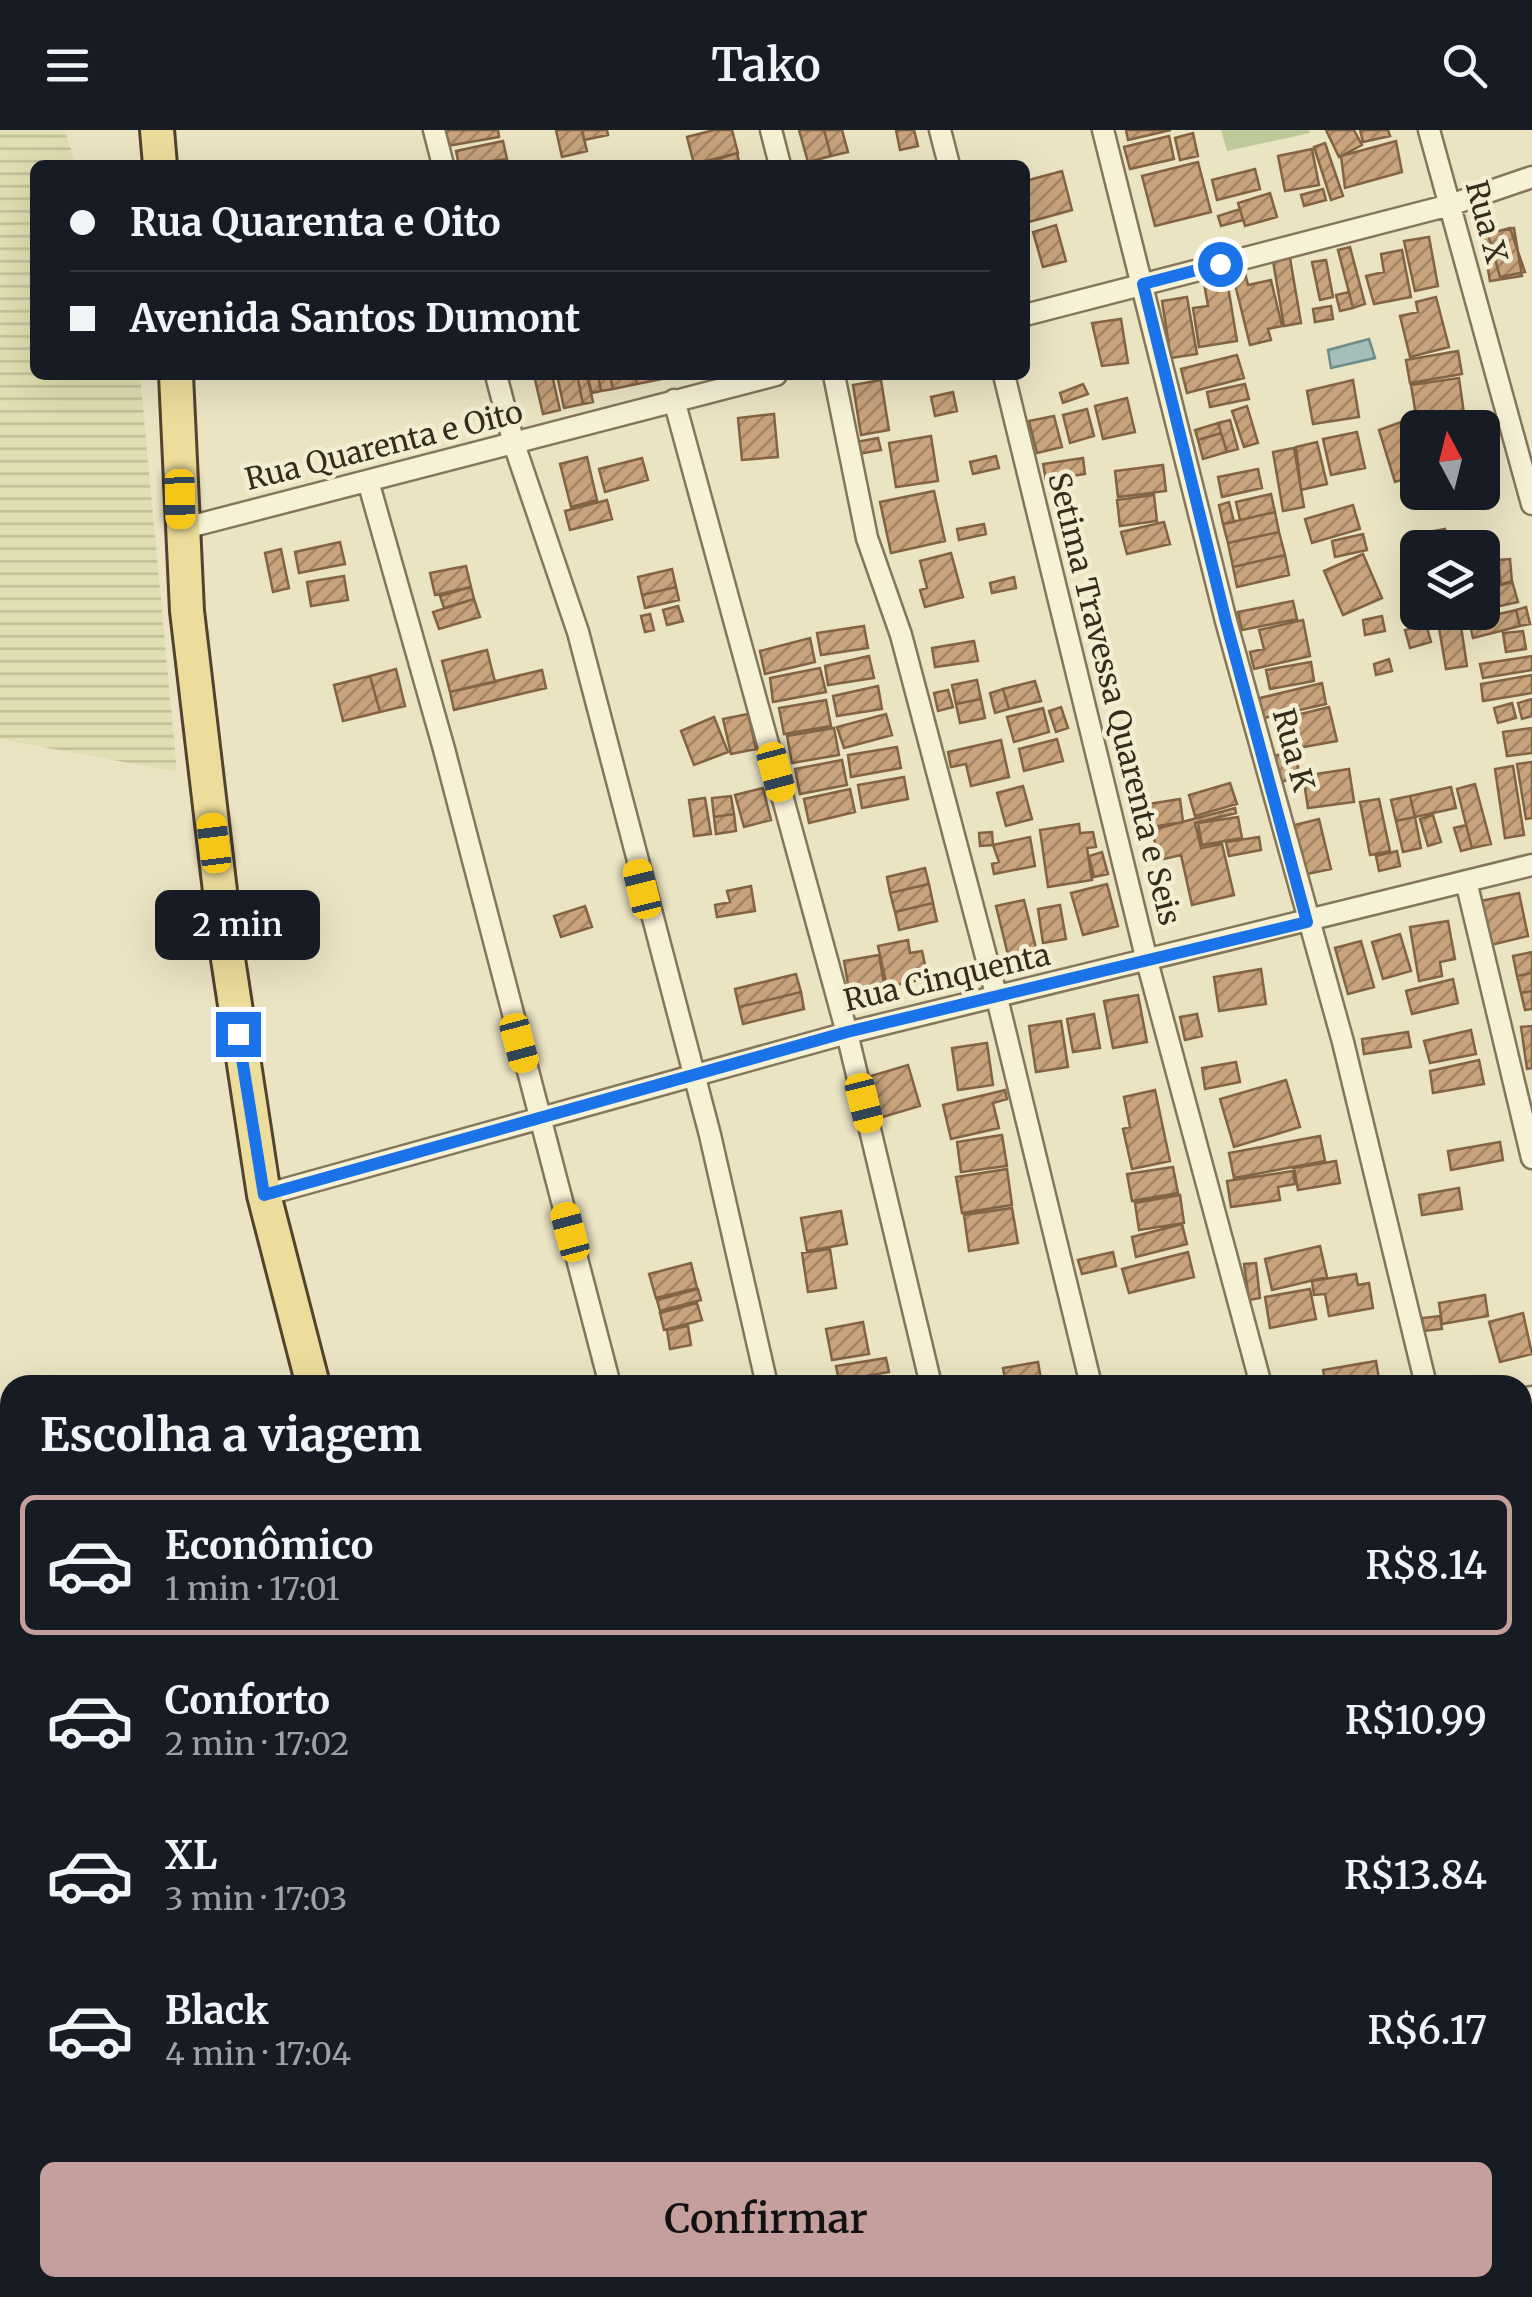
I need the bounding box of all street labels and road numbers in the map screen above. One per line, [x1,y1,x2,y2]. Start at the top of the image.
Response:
street label: Rua X [1458,176,1516,268]
street label: Rua Quarenta e Oito [241,392,527,498]
street label: Setima Travessa Quarenta e Seis [1040,469,1190,929]
street label: Rua K [1265,704,1323,796]
street label: Rua Cinquenta [840,935,1054,1019]

